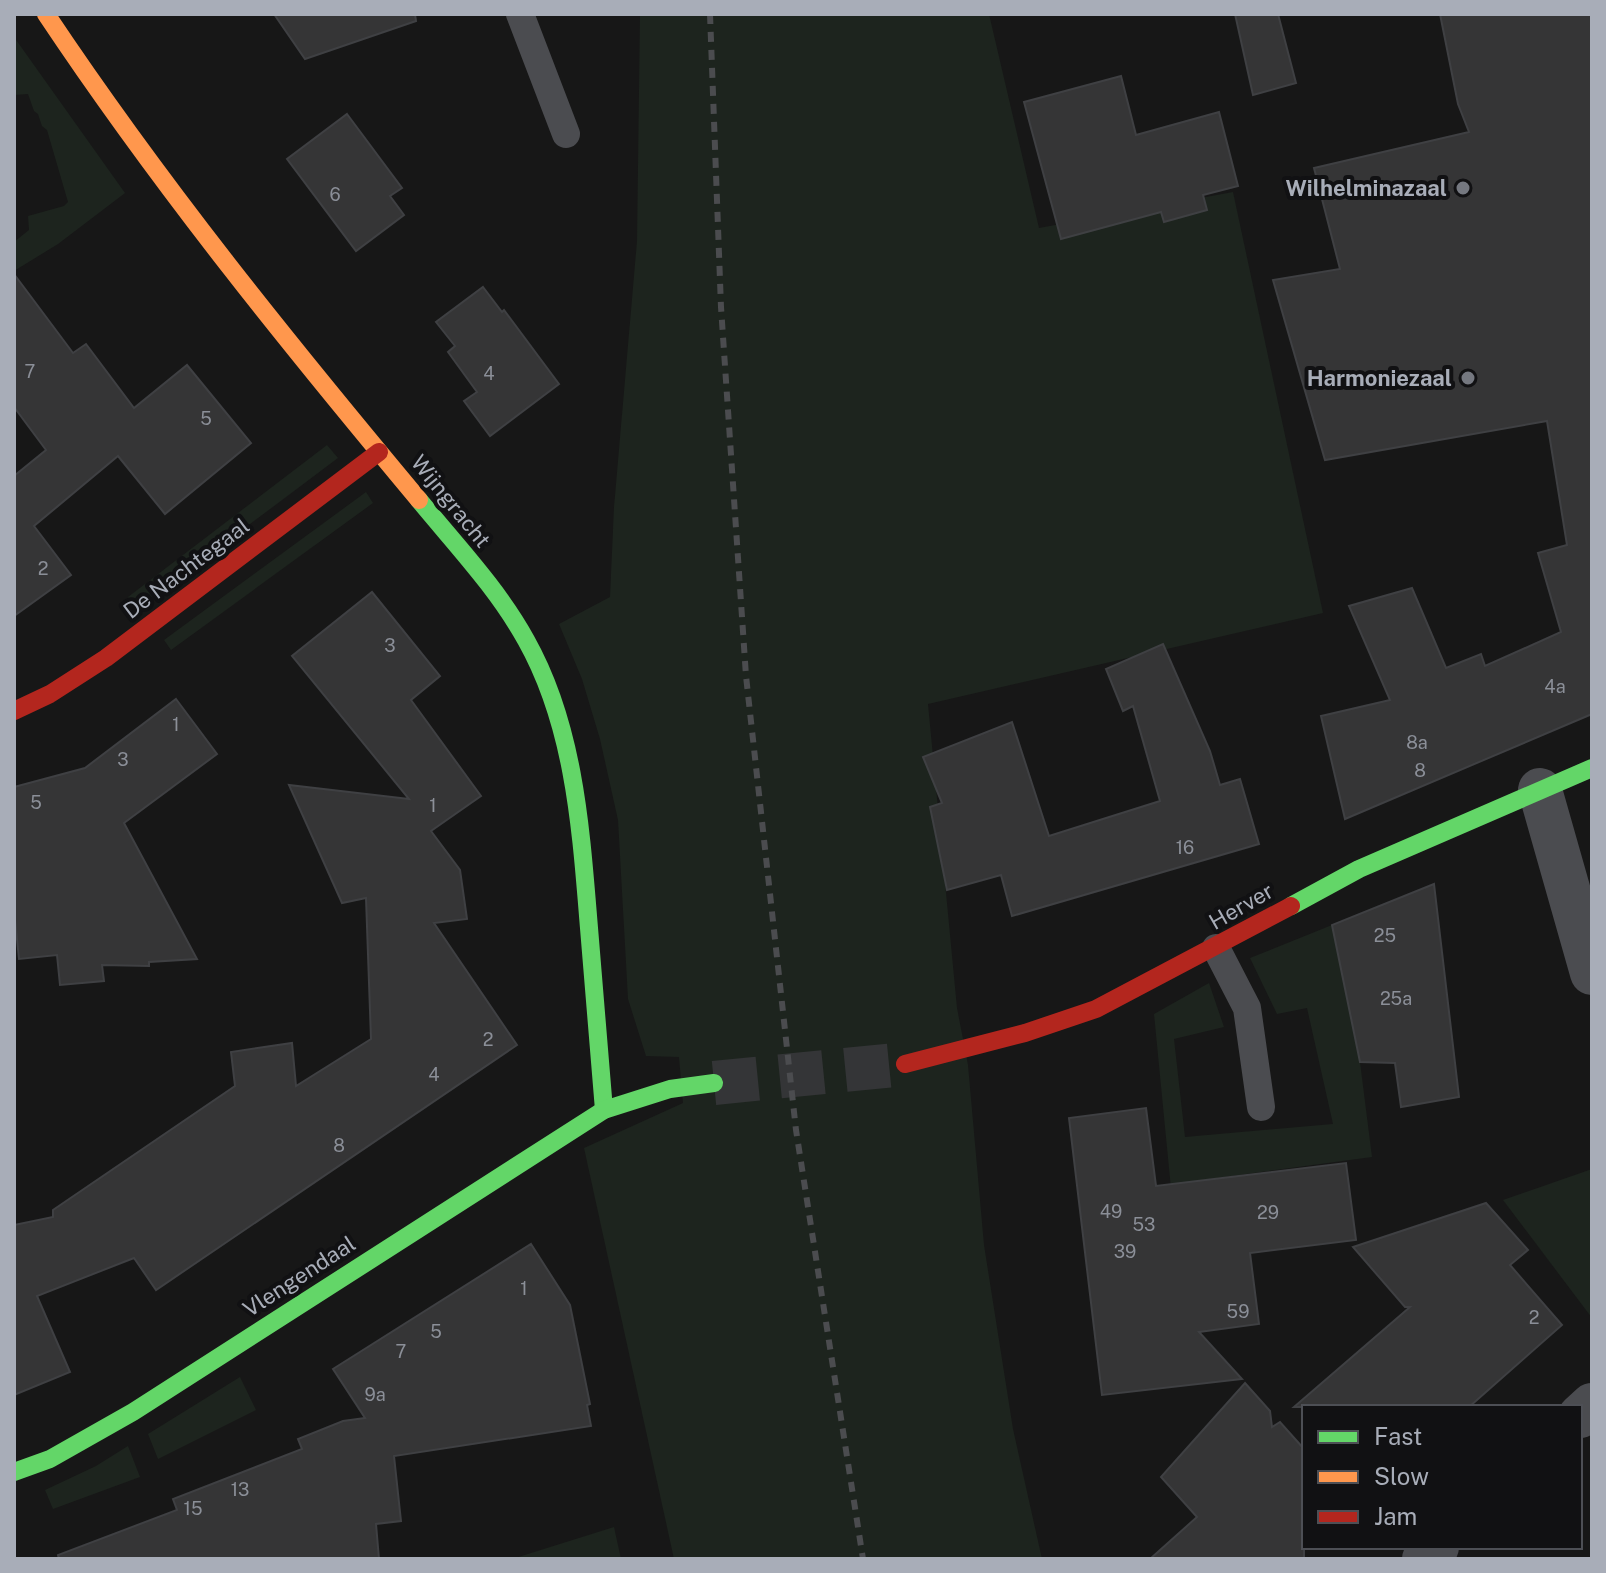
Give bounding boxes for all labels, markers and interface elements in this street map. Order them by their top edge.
place label: Wilhelminazaal [1286,175,1447,201]
marker: Wilhelminazaal [1454,179,1472,197]
house number: 6 [329,184,341,205]
house number: 7 [25,361,35,382]
house number: 4 [483,363,495,384]
place label: Harmoniezaal [1307,365,1452,391]
marker: Harmoniezaal [1459,369,1477,387]
house number: 5 [200,408,212,429]
street label: Wijngracht [406,449,496,553]
street label: De Nachtegaal [118,512,254,624]
house number: 2 [38,558,48,579]
house number: 3 [384,635,396,656]
house number: 4a [1544,676,1566,697]
house number: 1 [172,714,180,735]
house number: 8a [1406,732,1428,753]
house number: 3 [117,749,129,770]
house number: 8 [1414,760,1426,781]
house number: 5 [30,792,42,813]
house number: 1 [429,795,437,816]
house number: 16 [1176,837,1194,858]
street label: Herver [1204,877,1278,935]
house number: 25 [1374,925,1396,946]
house number: 25a [1380,988,1412,1009]
house number: 2 [483,1029,493,1050]
house number: 4 [428,1064,440,1085]
house number: 8 [333,1135,345,1156]
house number: 49 [1100,1201,1122,1222]
house number: 29 [1257,1202,1279,1223]
house number: 53 [1133,1214,1155,1235]
street label: Vlengendaal [238,1230,360,1322]
house number: 39 [1114,1241,1136,1262]
house number: 1 [520,1278,528,1299]
house number: 59 [1227,1301,1249,1322]
house number: 2 [1529,1307,1539,1328]
house number: 5 [430,1321,442,1342]
house number: 7 [396,1341,406,1362]
house number: 9a [364,1384,386,1405]
legend [1302,1405,1582,1549]
text: Fast [1374,1422,1422,1450]
text: Slow [1374,1462,1429,1490]
house number: 13 [231,1479,249,1500]
house number: 15 [184,1498,202,1519]
text: Jam [1374,1502,1417,1530]

